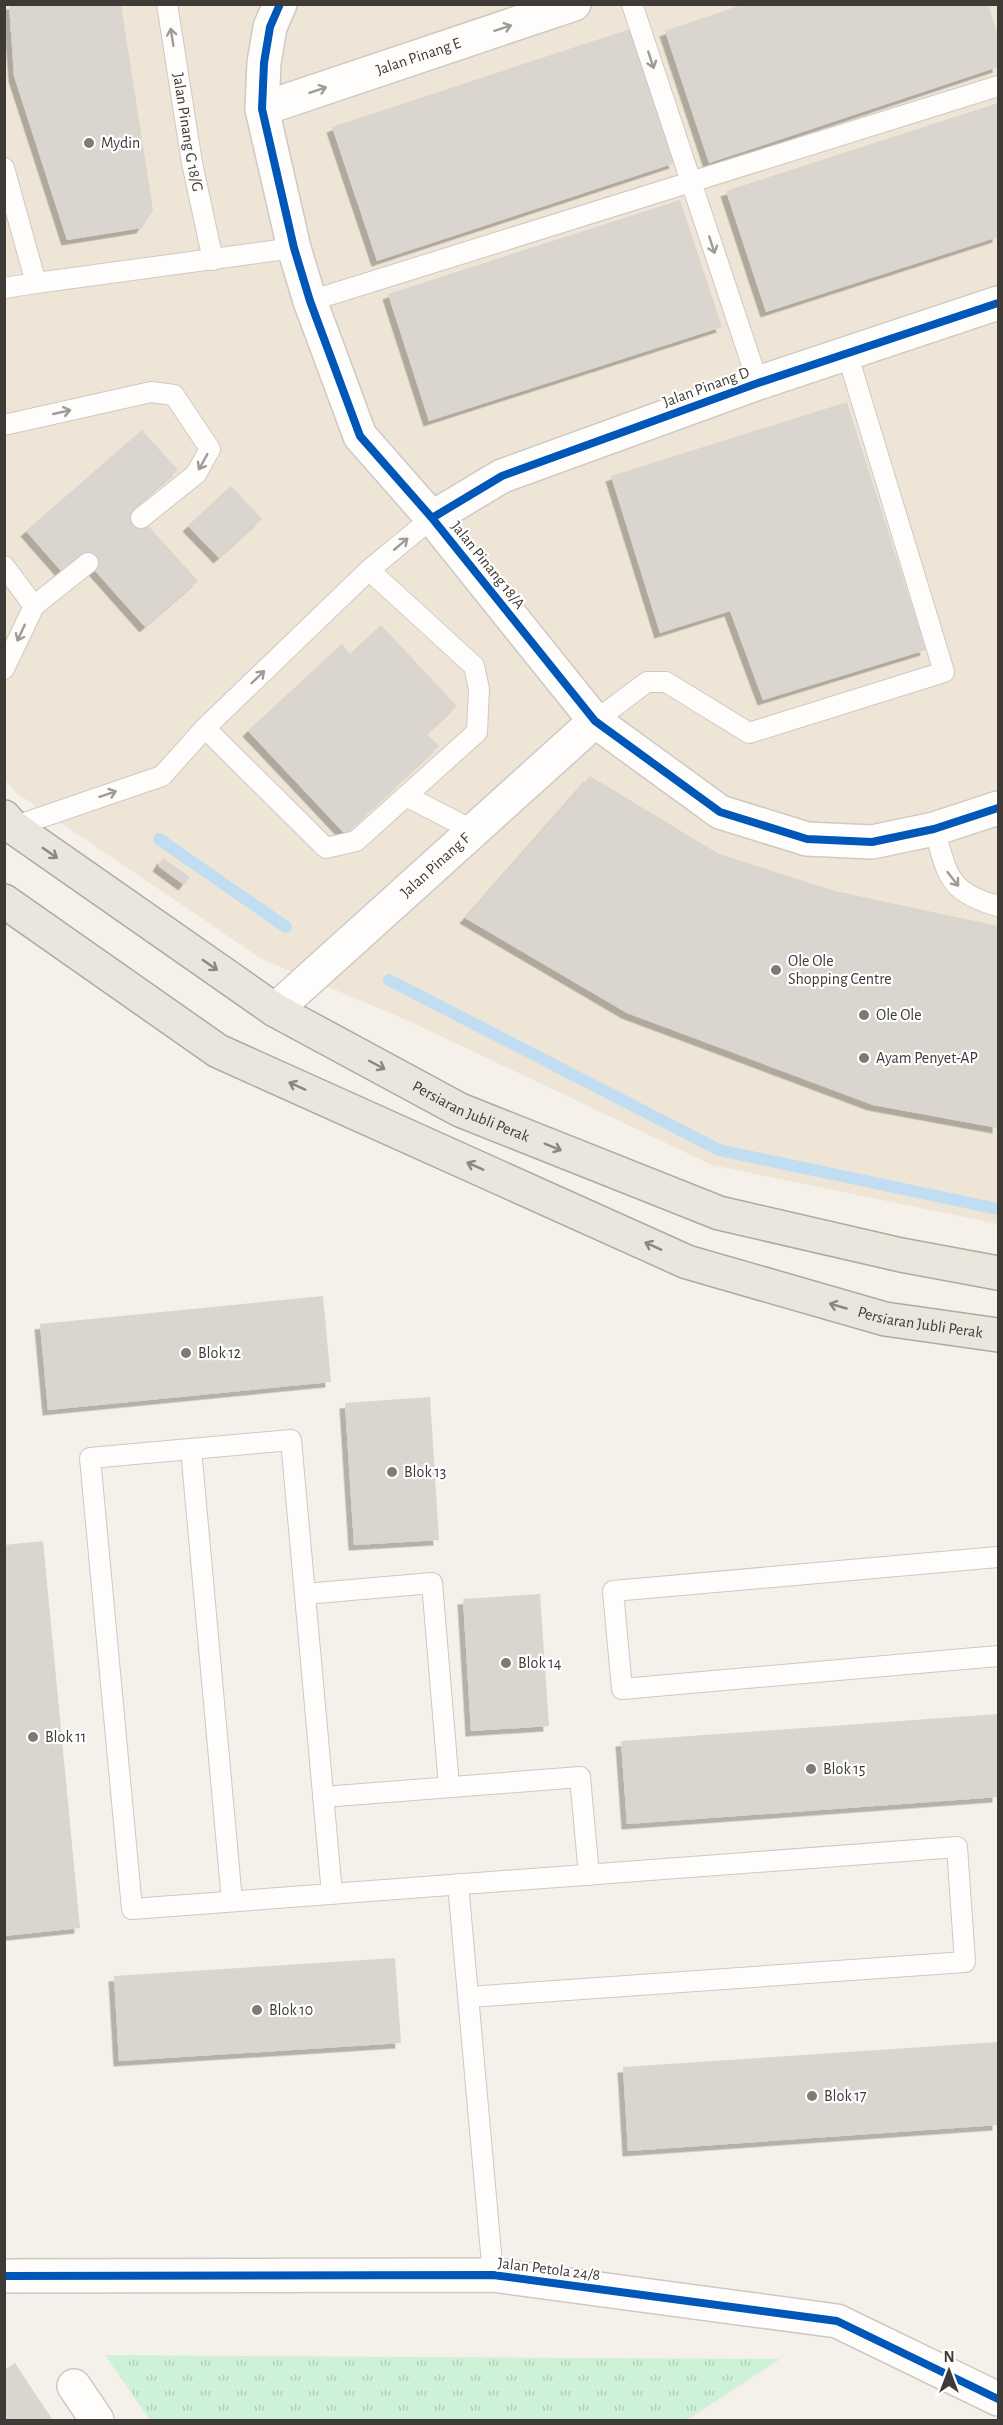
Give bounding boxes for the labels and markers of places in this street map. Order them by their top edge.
place label: Mydin [101,135,140,152]
marker: Mydin [82,136,96,150]
place label: Ole Ole Shopping Centre [788,953,892,987]
marker: Ole Ole Shopping Centre [769,963,783,977]
place label: Ole Ole [876,1007,922,1023]
marker: Ole Ole [857,1008,871,1022]
place label: Ayam Penyet-AP [876,1050,978,1067]
marker: Ayam Penyet-AP [857,1051,871,1065]
place label: Blok 12 [198,1345,241,1361]
marker: Blok 12 [179,1346,193,1360]
place label: Blok 13 [404,1464,446,1480]
marker: Blok 13 [385,1465,399,1479]
place label: Blok 14 [518,1655,562,1671]
marker: Blok 14 [499,1656,513,1670]
place label: Blok 11 [45,1729,86,1745]
marker: Blok 11 [26,1730,40,1744]
place label: Blok 15 [823,1761,866,1777]
marker: Blok 15 [804,1762,818,1776]
place label: Blok 10 [269,2002,313,2018]
marker: Blok 10 [250,2003,264,2017]
place label: Blok 17 [824,2088,867,2104]
marker: Blok 17 [805,2089,819,2103]

